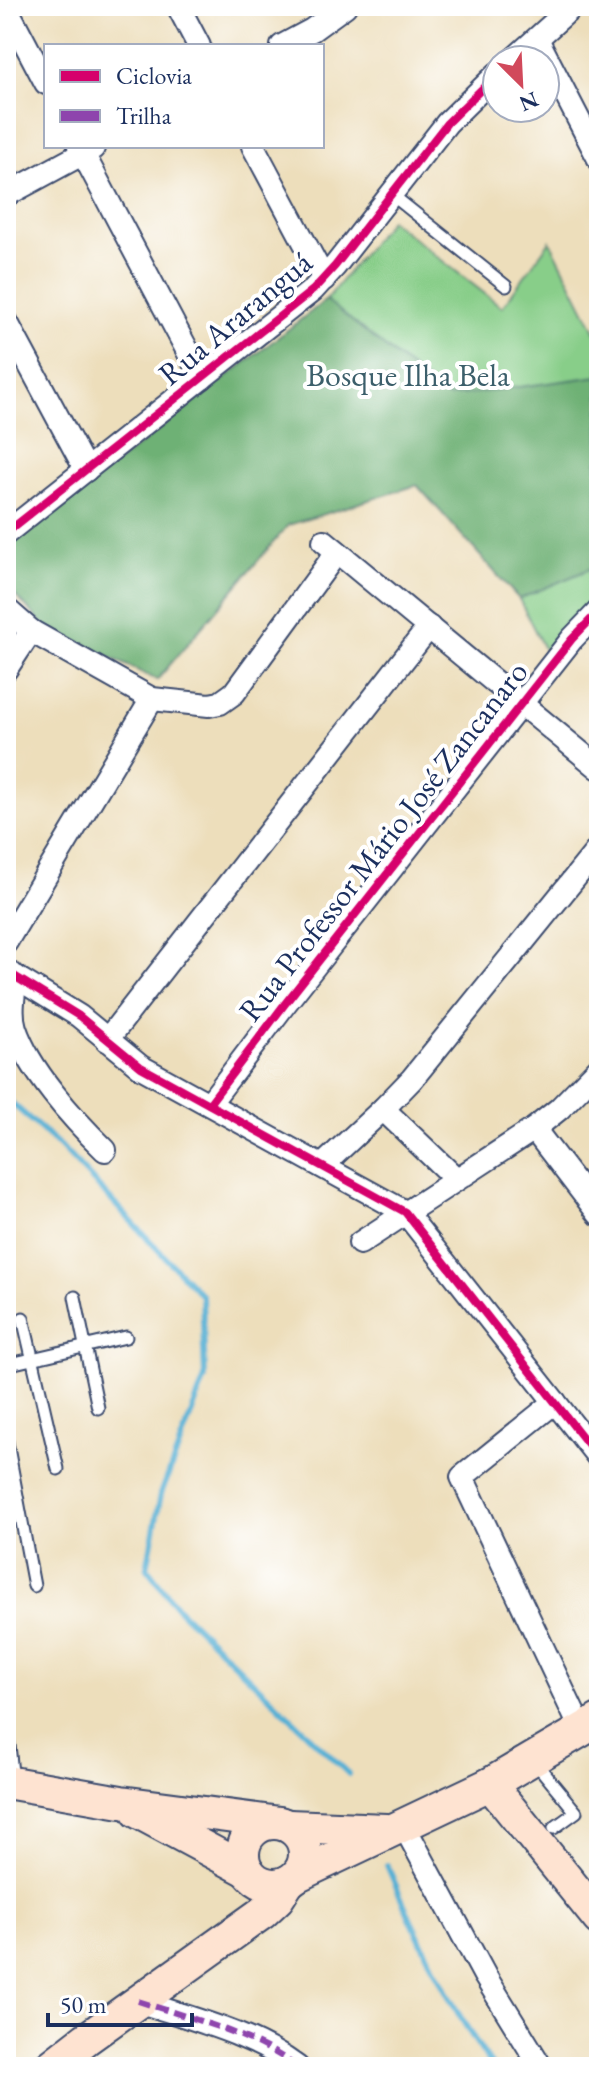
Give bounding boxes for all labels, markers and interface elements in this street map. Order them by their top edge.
legend [44,44,324,148]
north arrow [481,44,561,124]
text: Ciclovia [116,60,192,91]
text: N [515,85,543,119]
text: Trilha [116,100,172,131]
street label: Rua Araranguá [149,241,321,395]
park label: Bosque Ilha Bela [306,354,510,396]
street label: Rua Professor Mário José Zancanaro [229,652,537,1030]
scale bar [48,1977,192,2027]
text: 50 m [60,1989,107,2020]

